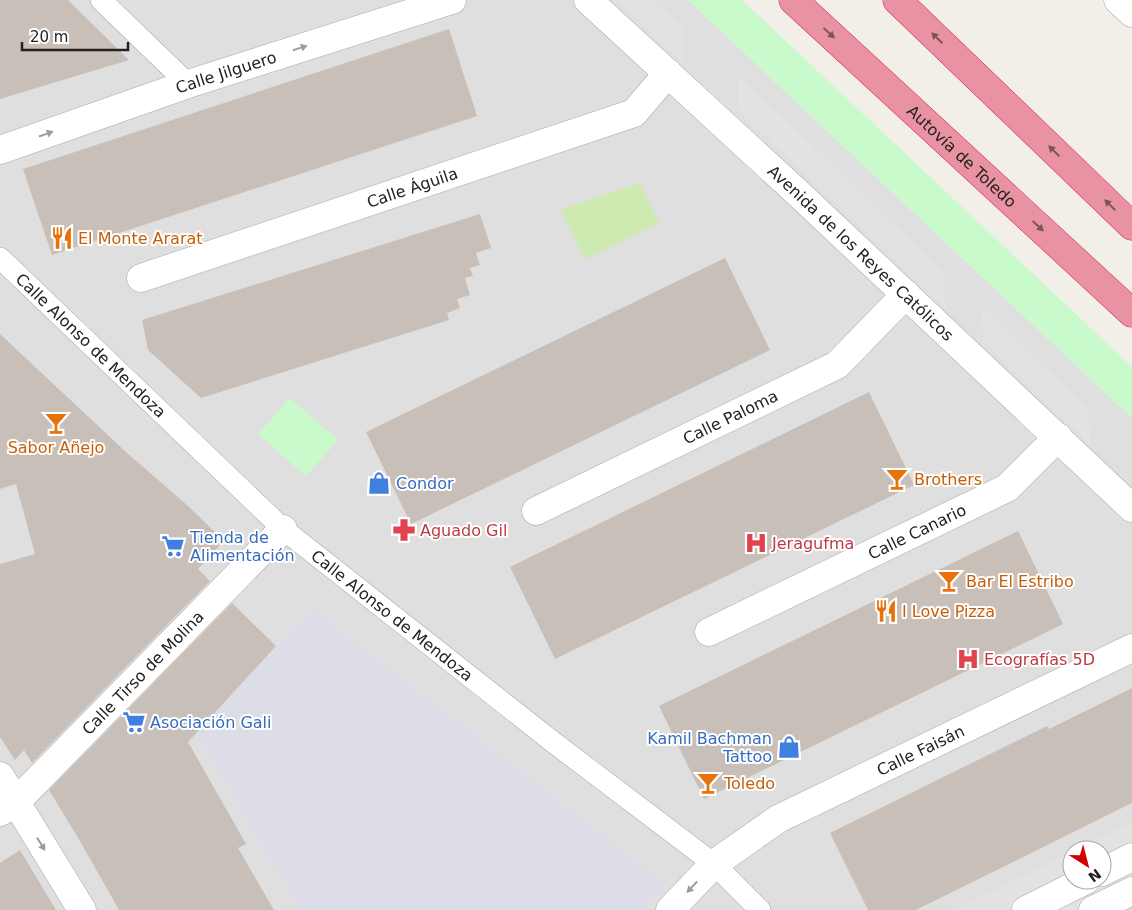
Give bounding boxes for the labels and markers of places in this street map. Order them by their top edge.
restaurant icon: El Monte Ararat [49,225,75,251]
place label: El Monte Ararat [78,229,203,248]
bar icon: Sabor Añejo [43,410,69,436]
place label: Sabor Añejo [8,438,104,457]
bar icon: Brothers [884,466,910,492]
shop icon: Condor [366,470,392,496]
place label: Brothers [914,470,982,489]
place label: Condor [396,474,454,493]
pharmacy icon: Aguado Gil [391,517,417,543]
place label: Aguado Gil [420,521,507,540]
place label: Tienda de Alimentación [189,528,295,565]
hospital icon: Jeragufma [743,530,769,556]
supermarket icon: Tienda de Alimentación [160,533,186,559]
place label: Jeragufma [771,534,854,553]
bar icon: Bar El Estribo [936,568,962,594]
place label: Bar El Estribo [966,572,1074,591]
restaurant icon: I Love Pizza [873,598,899,624]
place label: I Love Pizza [902,602,995,621]
hospital icon: Ecografías 5D [955,646,981,672]
place label: Ecografías 5D [984,650,1095,669]
supermarket icon: Asociación Gali [121,709,147,735]
place label: Asociación Gali [150,713,271,732]
place label: Kamil Bachman Tattoo [647,729,772,766]
shop icon: Kamil Bachman Tattoo [776,734,802,760]
bar icon: Toledo [695,770,721,796]
place label: Toledo [723,774,775,793]

